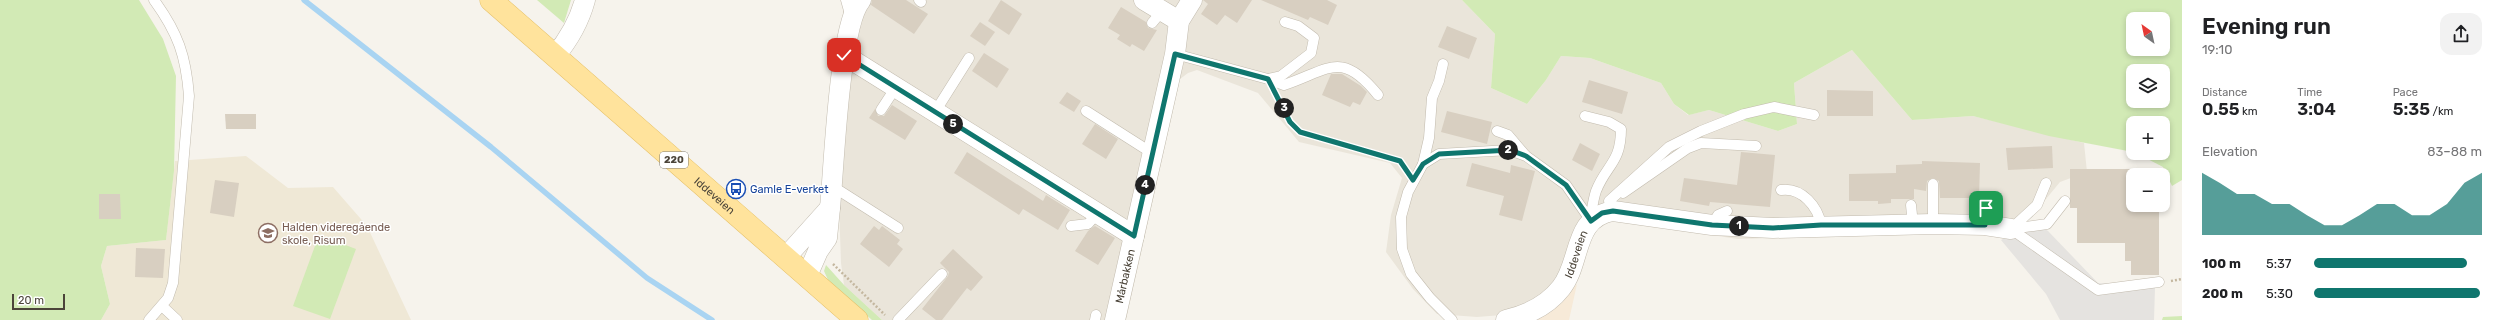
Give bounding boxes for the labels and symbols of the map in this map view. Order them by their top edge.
north arrow [2126,12,2170,56]
pin [827,38,861,72]
pin: 3 [1274,98,1294,118]
pin: 5 [943,114,963,134]
pin: 2 [1498,140,1518,160]
road number: 220 [660,152,688,168]
street label: Iddeveien [692,174,738,217]
pin: 4 [1135,175,1155,195]
bus stop icon: Gamle E-verket [725,178,747,200]
place label: Gamle E-verket [750,183,829,196]
pin [1969,191,2003,225]
pin: 1 [1729,216,1749,236]
place label: Halden videregående skole, Risum [282,221,390,247]
school or university icon: Halden videregående skole, Risum [257,222,279,244]
street label: Iddeveien [1562,228,1590,280]
street label: Mårbakken [1112,248,1137,305]
scale bar [12,292,65,311]

